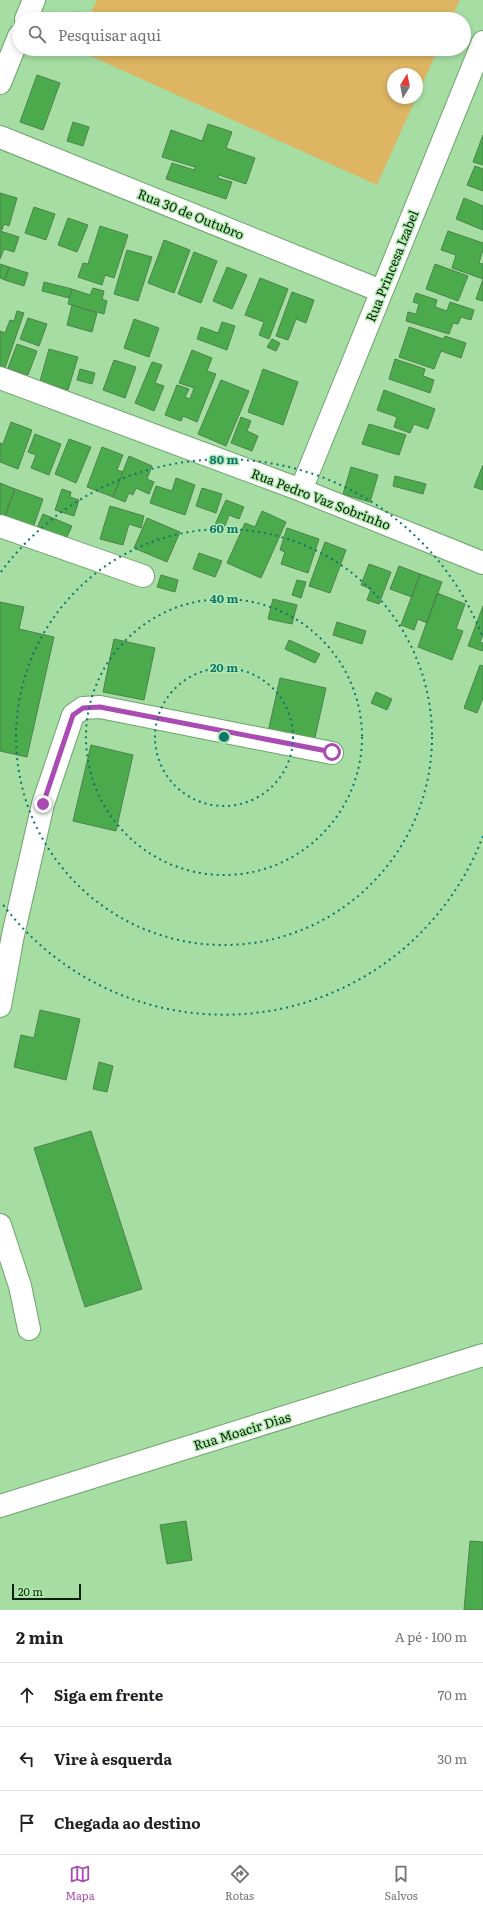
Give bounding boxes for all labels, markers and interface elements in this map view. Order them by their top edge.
search box [12,12,471,56]
icon: search [26,23,48,45]
text: Pesquisar aqui [58,23,161,46]
north arrow [387,68,423,104]
street label: Rua 30 de Outubro [135,184,248,244]
street label: Rua Princesa Izabel [360,206,423,325]
text: 80 m [210,450,238,468]
street label: Rua Pedro Vaz Sobrinho [249,463,394,534]
text: 60 m [210,519,238,537]
text: 40 m [210,589,239,607]
text: 20 m [210,658,238,676]
centre of rings [217,730,231,744]
route start [323,743,341,761]
route end [34,795,52,813]
street label: Rua Moacir Dias [191,1407,293,1454]
scale bar [12,1582,81,1601]
text: 20 m [18,1583,43,1599]
text: 2 min [16,1624,64,1649]
text: A pé · 100 m [395,1627,467,1646]
text: Siga em frente [54,1683,163,1706]
icon: ahead [16,1684,38,1706]
text: 70 m [438,1685,467,1704]
text: Vire à esquerda [54,1747,172,1770]
icon: left [16,1748,38,1770]
text: 30 m [437,1749,467,1768]
text: Chegada ao destino [54,1811,201,1834]
icon: arrive [16,1812,38,1834]
tab: Mapa [65,1863,95,1903]
tab: Rotas [225,1863,254,1903]
tab: Salvos [385,1863,418,1903]

